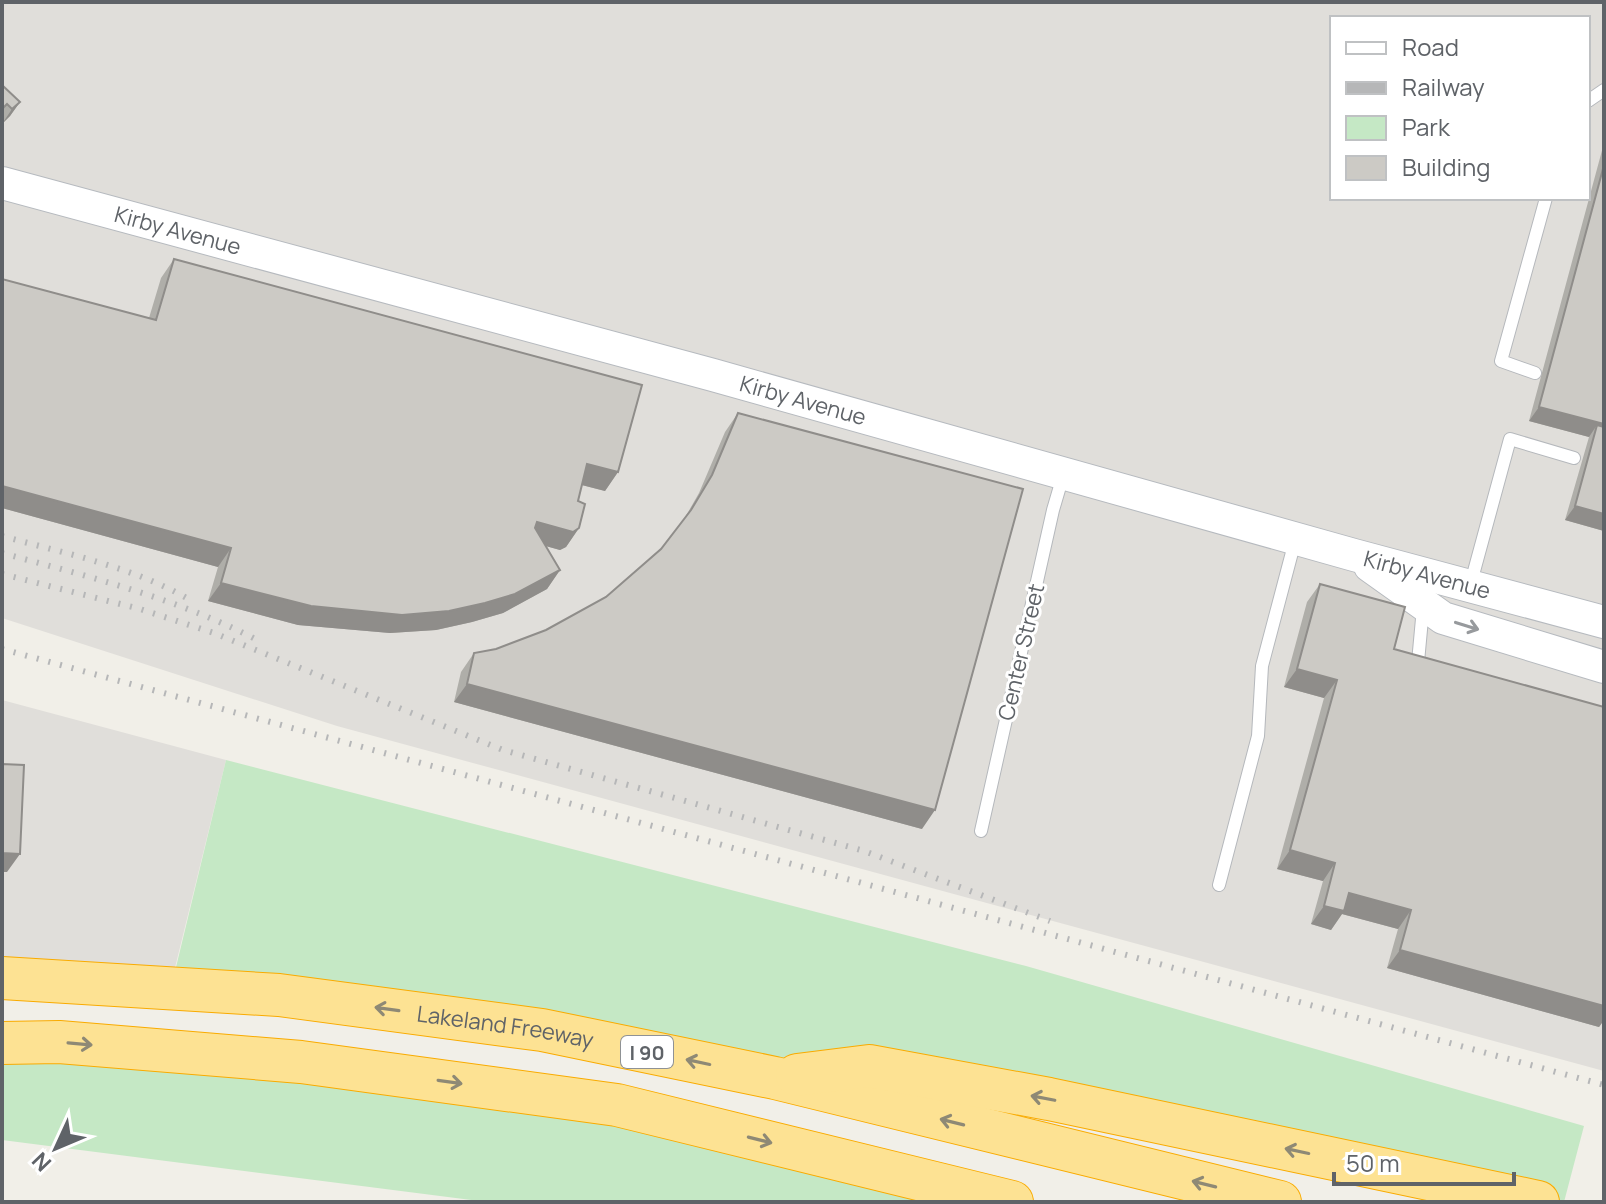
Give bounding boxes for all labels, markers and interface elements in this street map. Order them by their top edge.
legend [1330,16,1590,200]
text: Road [1402,30,1459,63]
text: Railway [1402,70,1485,103]
text: Park [1402,110,1451,143]
text: Building [1402,150,1490,183]
street label: Kirby Avenue [111,199,244,262]
street label: Kirby Avenue [736,368,870,432]
street label: Kirby Avenue [1361,543,1494,606]
street label: Center Street [991,580,1051,723]
one-way arrow [1453,619,1479,634]
street label: Lakeland Freeway [415,999,597,1055]
one-way arrow [375,1001,400,1016]
road number: I 90 [621,1036,673,1068]
one-way arrow [66,1037,93,1052]
one-way arrow [686,1054,712,1069]
one-way arrow [437,1075,462,1090]
one-way arrow [1030,1090,1056,1105]
north arrow [16,1108,96,1188]
one-way arrow [939,1113,965,1128]
one-way arrow [747,1133,772,1148]
scale bar [1334,1136,1514,1186]
one-way arrow [1285,1143,1310,1158]
text: N [25,1146,58,1178]
text: 50 m [1346,1146,1400,1179]
one-way arrow [1192,1175,1217,1190]

